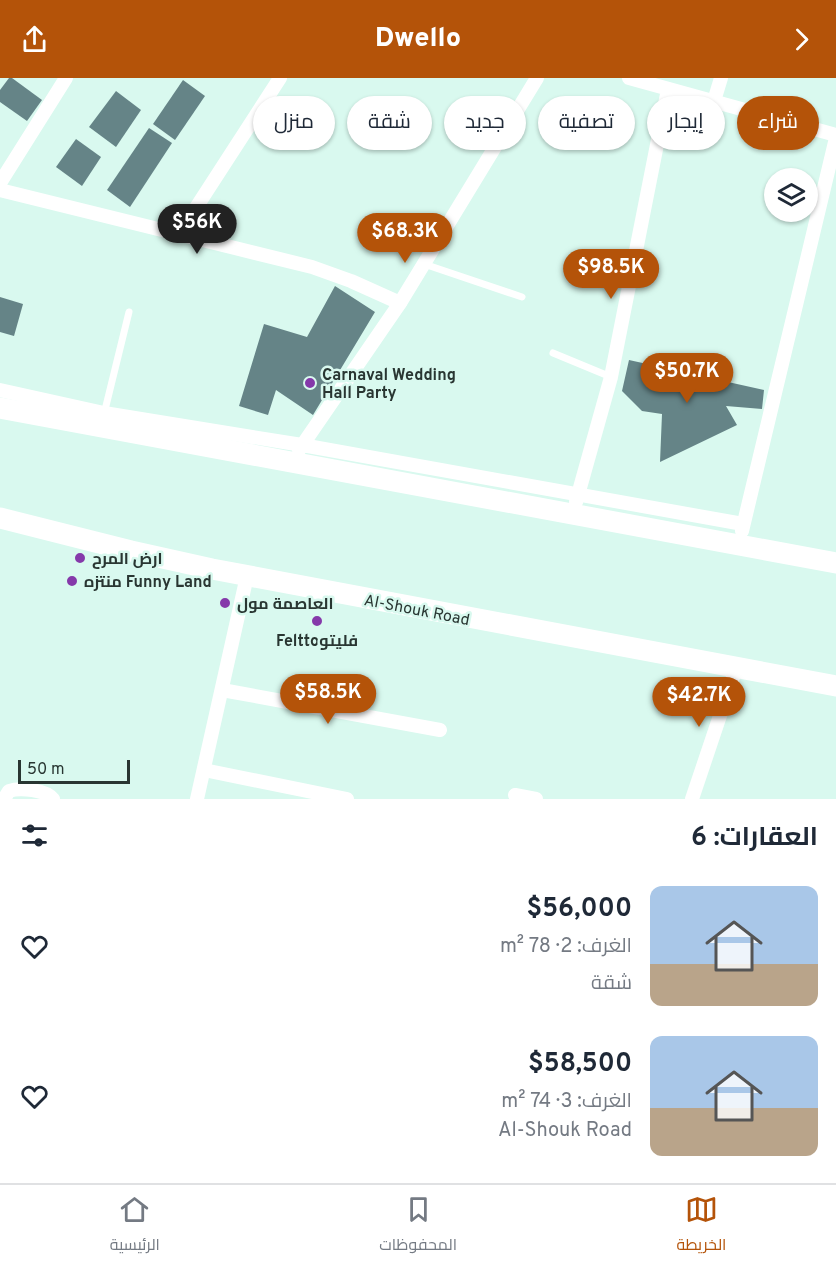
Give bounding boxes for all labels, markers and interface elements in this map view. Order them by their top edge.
text: Dwello [375,22,461,56]
icon: share [18,23,51,56]
icon: forward [785,23,818,56]
chip: منزل [253,96,335,150]
chip: شقة [347,96,432,150]
chip: جديد [444,96,526,150]
chip: تصفية [538,96,635,150]
chip: إيجار [647,96,725,150]
chip: شراء [737,96,819,150]
map controls [764,168,818,222]
button: layers [764,168,818,222]
pin: $56K [161,204,233,255]
text: $56K [172,210,222,236]
pin: $68.3K [356,213,454,264]
text: $68.3K [371,219,439,245]
pin: $98.5K [562,249,660,300]
text: $98.5K [577,255,645,281]
pin: $50.7K [638,353,736,404]
text: $50.7K [654,359,720,385]
place label: Carnaval Wedding Hall Party [322,366,456,404]
marker: Carnaval Wedding Hall Party [303,376,317,390]
place label: ارض المرح [92,550,162,570]
marker: ارض المرح [73,551,87,565]
place label: منتزه Funny Land [84,573,212,593]
marker: منتزه Funny Land [65,574,79,588]
street label: Al-Shouk Road [362,591,471,631]
place label: العاصمة مول [237,595,333,615]
marker: العاصمة مول [218,596,232,610]
marker: Felttoفليتو [310,614,324,628]
place label: Felttoفليتو [276,632,358,652]
pin: $58.5K [279,674,377,725]
pin: $42.7K [650,677,748,728]
text: $58.5K [294,680,362,706]
text: $42.7K [666,683,732,709]
scale bar [18,757,130,784]
text: 50 m [27,760,65,780]
icon: filters [18,819,51,852]
text: العقارات: 6 [691,822,818,855]
text: $56,000 [526,893,632,926]
icon: home [698,910,770,982]
icon: heart [18,930,51,963]
text: الغرف: 2 · 78 m² [500,934,632,960]
text: شقة [591,971,632,997]
text: $58,500 [528,1048,632,1081]
icon: home [698,1060,770,1132]
icon: heart [18,1080,51,1113]
text: الغرف: 3 · 74 m² [501,1089,632,1115]
text: Al-Shouk Road [498,1118,632,1144]
tab: الرئيسية [110,1193,160,1259]
tab: المحفوظات [379,1193,457,1259]
tab: الخريطة [676,1193,726,1259]

